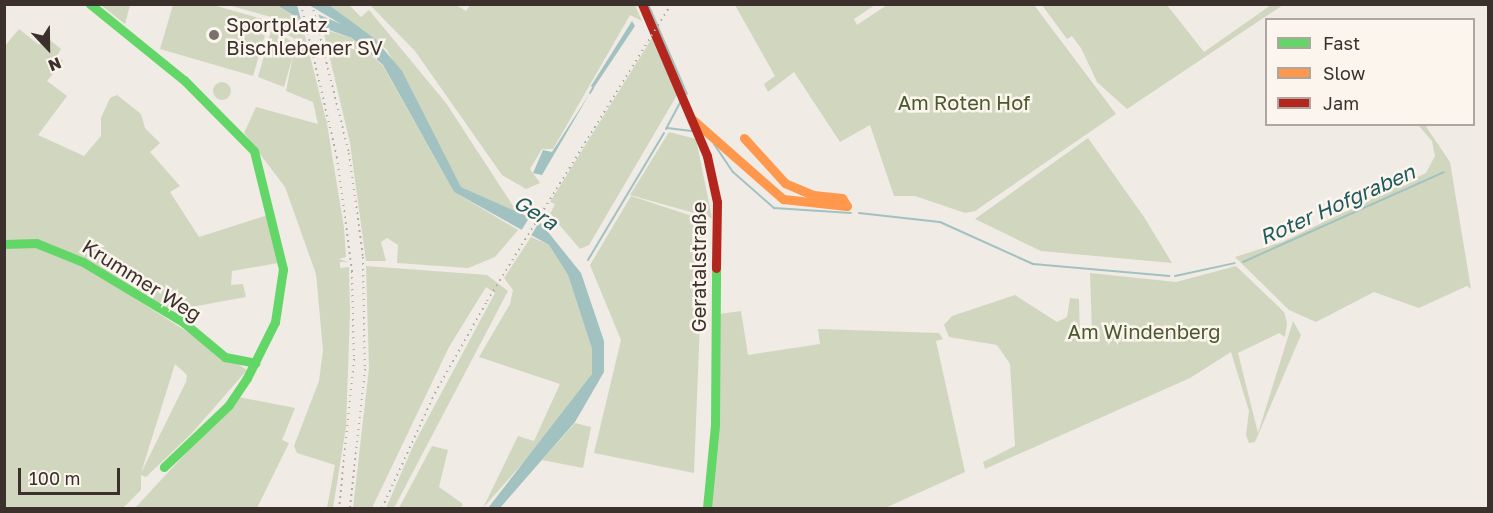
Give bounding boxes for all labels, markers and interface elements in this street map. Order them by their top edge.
place label: Sportplatz Bischlebener SV [226,12,383,59]
north arrow [18,18,78,78]
legend [1265,18,1475,126]
marker: Sportplatz Bischlebener SV [207,28,221,42]
text: Fast [1323,32,1360,54]
text: N [45,53,64,76]
text: Slow [1323,62,1365,84]
park label: Am Roten Hof [898,90,1030,114]
text: Jam [1323,92,1359,114]
water label: Roter Hofgraben [1255,158,1419,250]
water label: Gera [509,189,563,235]
street label: Geratalstraße [686,202,710,332]
street label: Krummer Weg [78,234,206,326]
park label: Am Windenberg [1068,319,1220,343]
scale bar [21,456,123,494]
text: 100 m [29,467,80,489]

